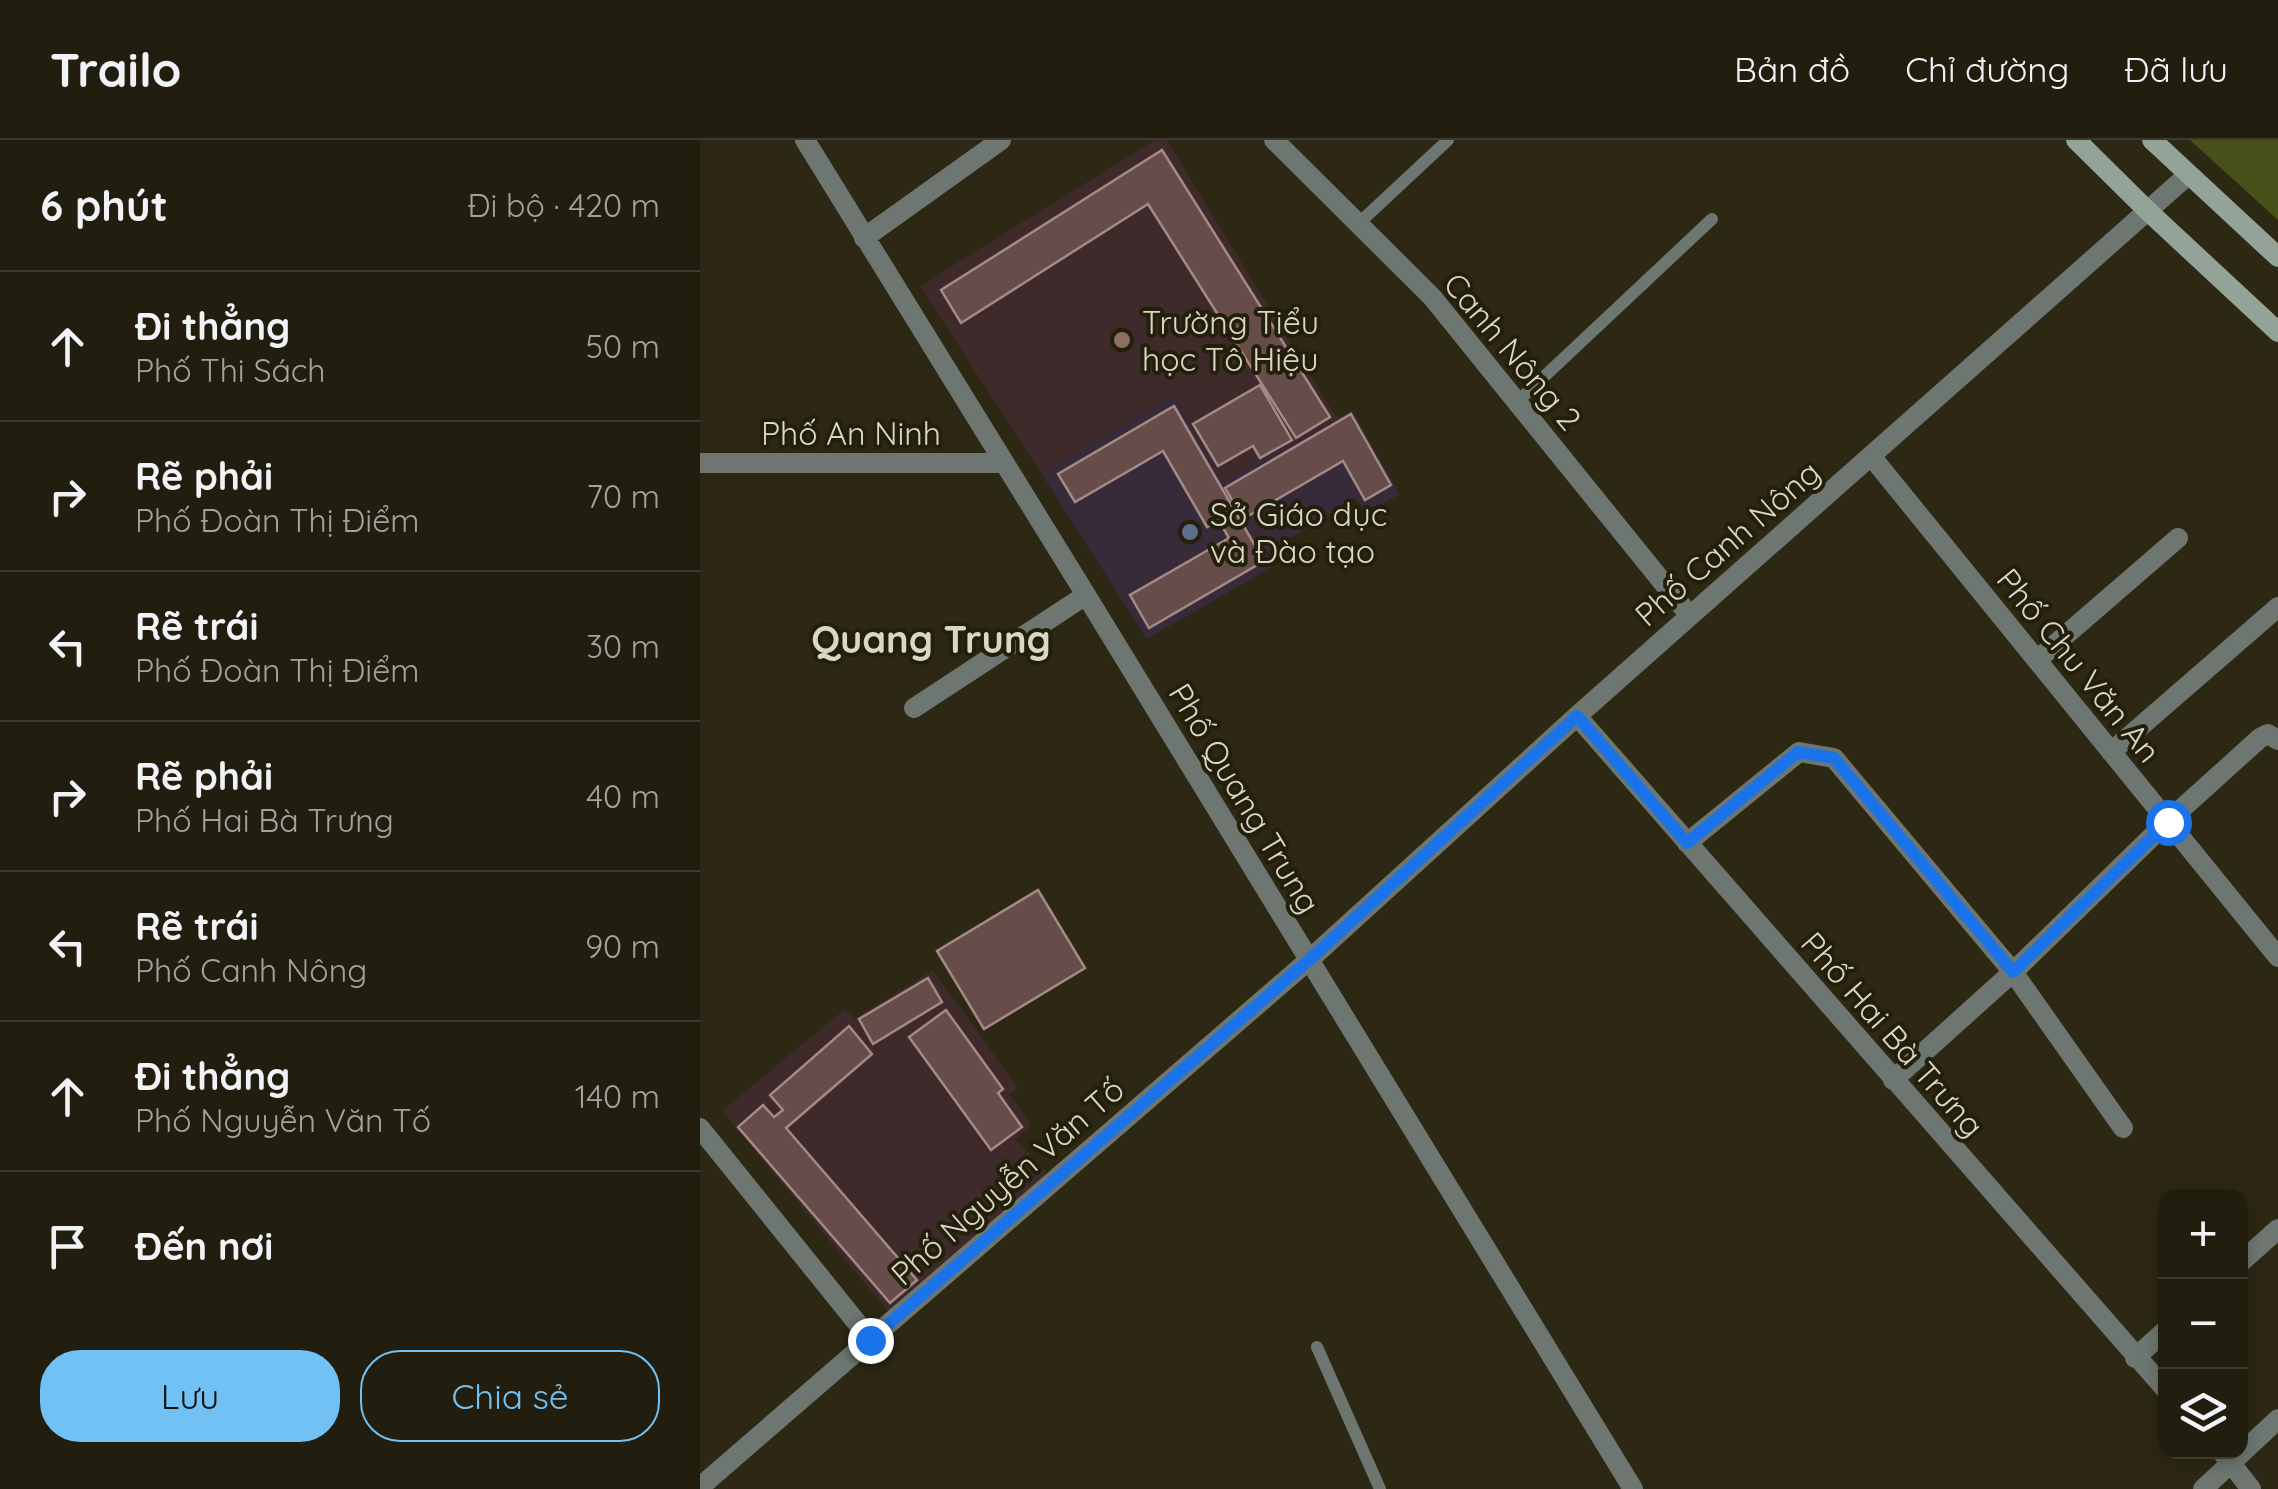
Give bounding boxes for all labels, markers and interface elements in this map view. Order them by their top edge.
text: Trailo [50,39,181,99]
text: Bản đồ [1734,47,1850,91]
text: Chỉ đường [1905,47,2069,91]
text: Đã lưu [2124,47,2228,91]
text: 6 phút [40,179,168,232]
text: Đi bộ · 420 m [467,185,660,225]
street label: Canh Nông 2 [1436,264,1590,438]
text: Đi thẳng [135,302,290,350]
place label: Trường Tiểu học Tô Hiệu [1142,302,1319,379]
icon: ahead [40,319,95,374]
text: 50 m [586,326,660,366]
marker: Trường Tiểu học Tô Hiệu [1111,329,1133,351]
text: Phố Thi Sách [135,350,326,390]
street label: Phố An Ninh [761,413,941,453]
text: Rẽ phải [135,452,273,500]
street label: Phố Canh Nông [1626,452,1828,634]
icon: right [40,469,95,524]
text: 70 m [587,476,660,516]
place label: Sở Giáo dục và Đào tạo [1210,494,1387,571]
text: Phố Đoàn Thị Điểm [135,500,419,540]
marker: Sở Giáo dục và Đào tạo [1179,521,1201,543]
street label: Phố Chu Văn An [1989,560,2169,770]
text: Rẽ trái [135,602,258,650]
district label: Quang Trung [811,615,1051,663]
icon: left [40,619,95,674]
text: 30 m [586,626,660,666]
text: Phố Đoàn Thị Điểm [135,650,419,690]
street label: Phố Quang Trung [1161,676,1329,920]
text: Rẽ phải [135,752,273,800]
icon: right [40,769,95,824]
text: 40 m [586,776,660,816]
text: Phố Hai Bà Trưng [135,800,394,840]
route start [2146,800,2192,846]
text: Rẽ trái [135,902,258,950]
icon: left [40,919,95,974]
street label: Phố Hai Bà Trưng [1793,923,1993,1145]
text: 90 m [585,926,660,966]
text: Phố Canh Nông [135,950,367,990]
text: Đi thẳng [135,1052,290,1100]
icon: ahead [40,1069,95,1124]
street label: Phố Nguyễn Văn Tố [882,1069,1132,1293]
text: 140 m [575,1076,660,1116]
text: Phố Nguyễn Văn Tố [135,1100,431,1140]
map controls [2158,1189,2248,1459]
button: + [2158,1189,2248,1279]
icon: arrive [40,1219,95,1274]
text: Đến nơi [135,1222,273,1270]
button: − [2158,1279,2248,1369]
route end [848,1318,894,1364]
button: Lưu [40,1350,340,1442]
button: Chia sẻ [360,1350,660,1442]
button: layers [2158,1369,2248,1459]

